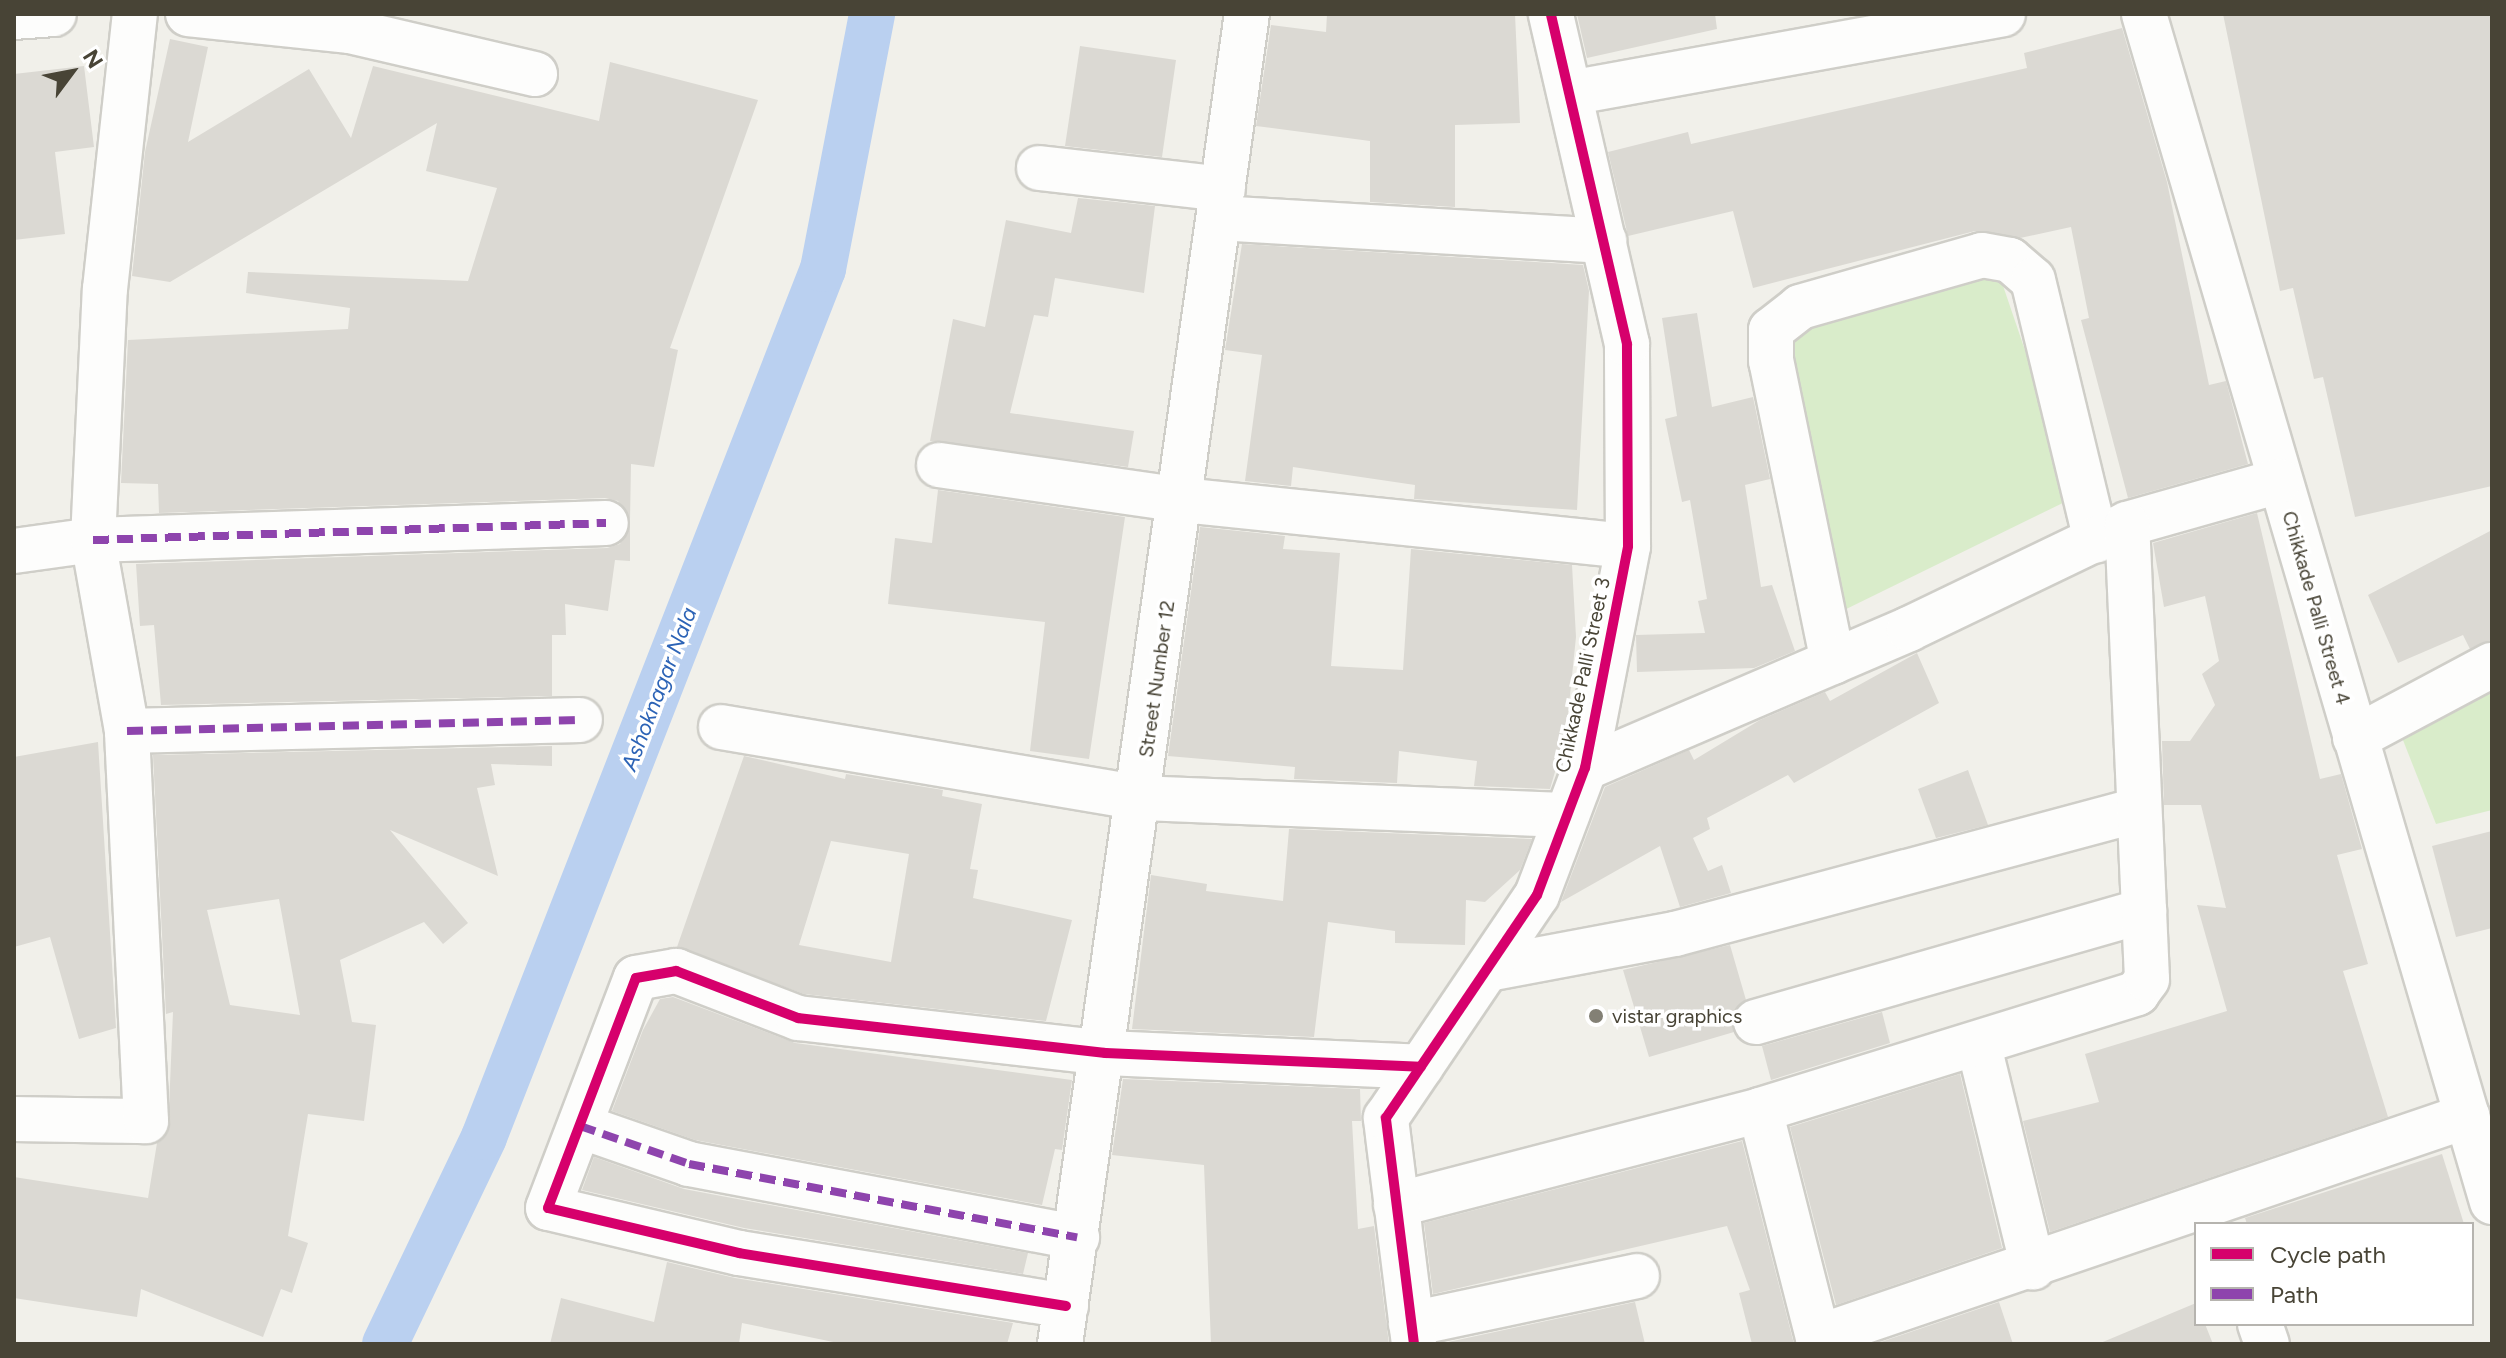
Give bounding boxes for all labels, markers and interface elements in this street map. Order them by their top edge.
north arrow [32,32,112,112]
text: N [77,45,109,73]
street label: Chikkade Palli Street 4 [2277,508,2355,708]
street label: Chikkade Palli Street 3 [1551,575,1615,775]
street label: Street Number 12 [1134,599,1180,759]
water label: Ashoknagar Nala [616,604,702,774]
place label: vistar graphics [1612,1004,1742,1028]
marker: vistar graphics [1587,1007,1605,1025]
legend [2194,1222,2474,1326]
text: Cycle path [2270,1240,2386,1269]
text: Path [2270,1280,2318,1309]

